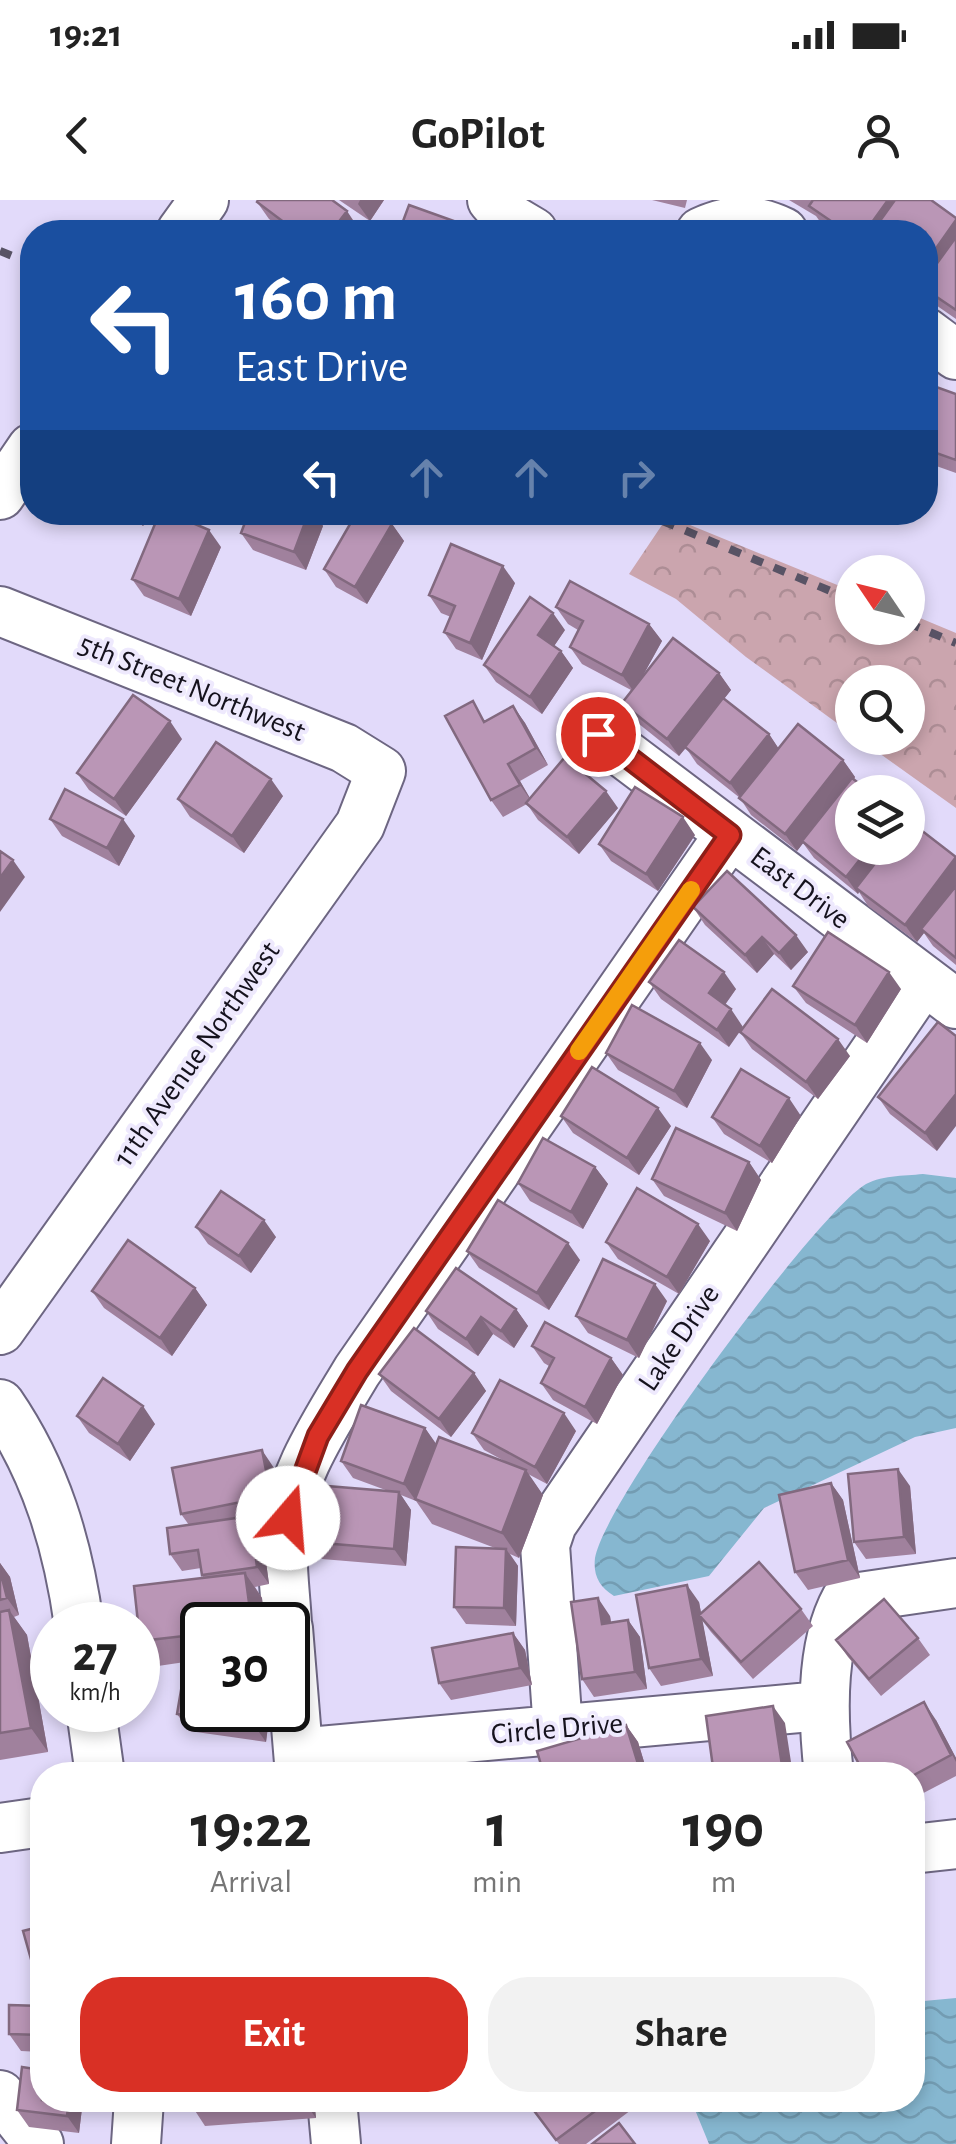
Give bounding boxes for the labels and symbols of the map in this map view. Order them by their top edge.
north arrow [835,555,925,645]
street label: 5th Street Northwest [75,629,310,747]
pin [556,692,641,777]
street label: East Drive [745,841,855,935]
street label: 11th Avenue Northwest [108,936,286,1172]
street label: Lake Drive [633,1280,725,1396]
position arrow [236,1466,340,1570]
speed limit sign: 30 [180,1602,310,1732]
street label: Circle Drive [490,1708,624,1750]

